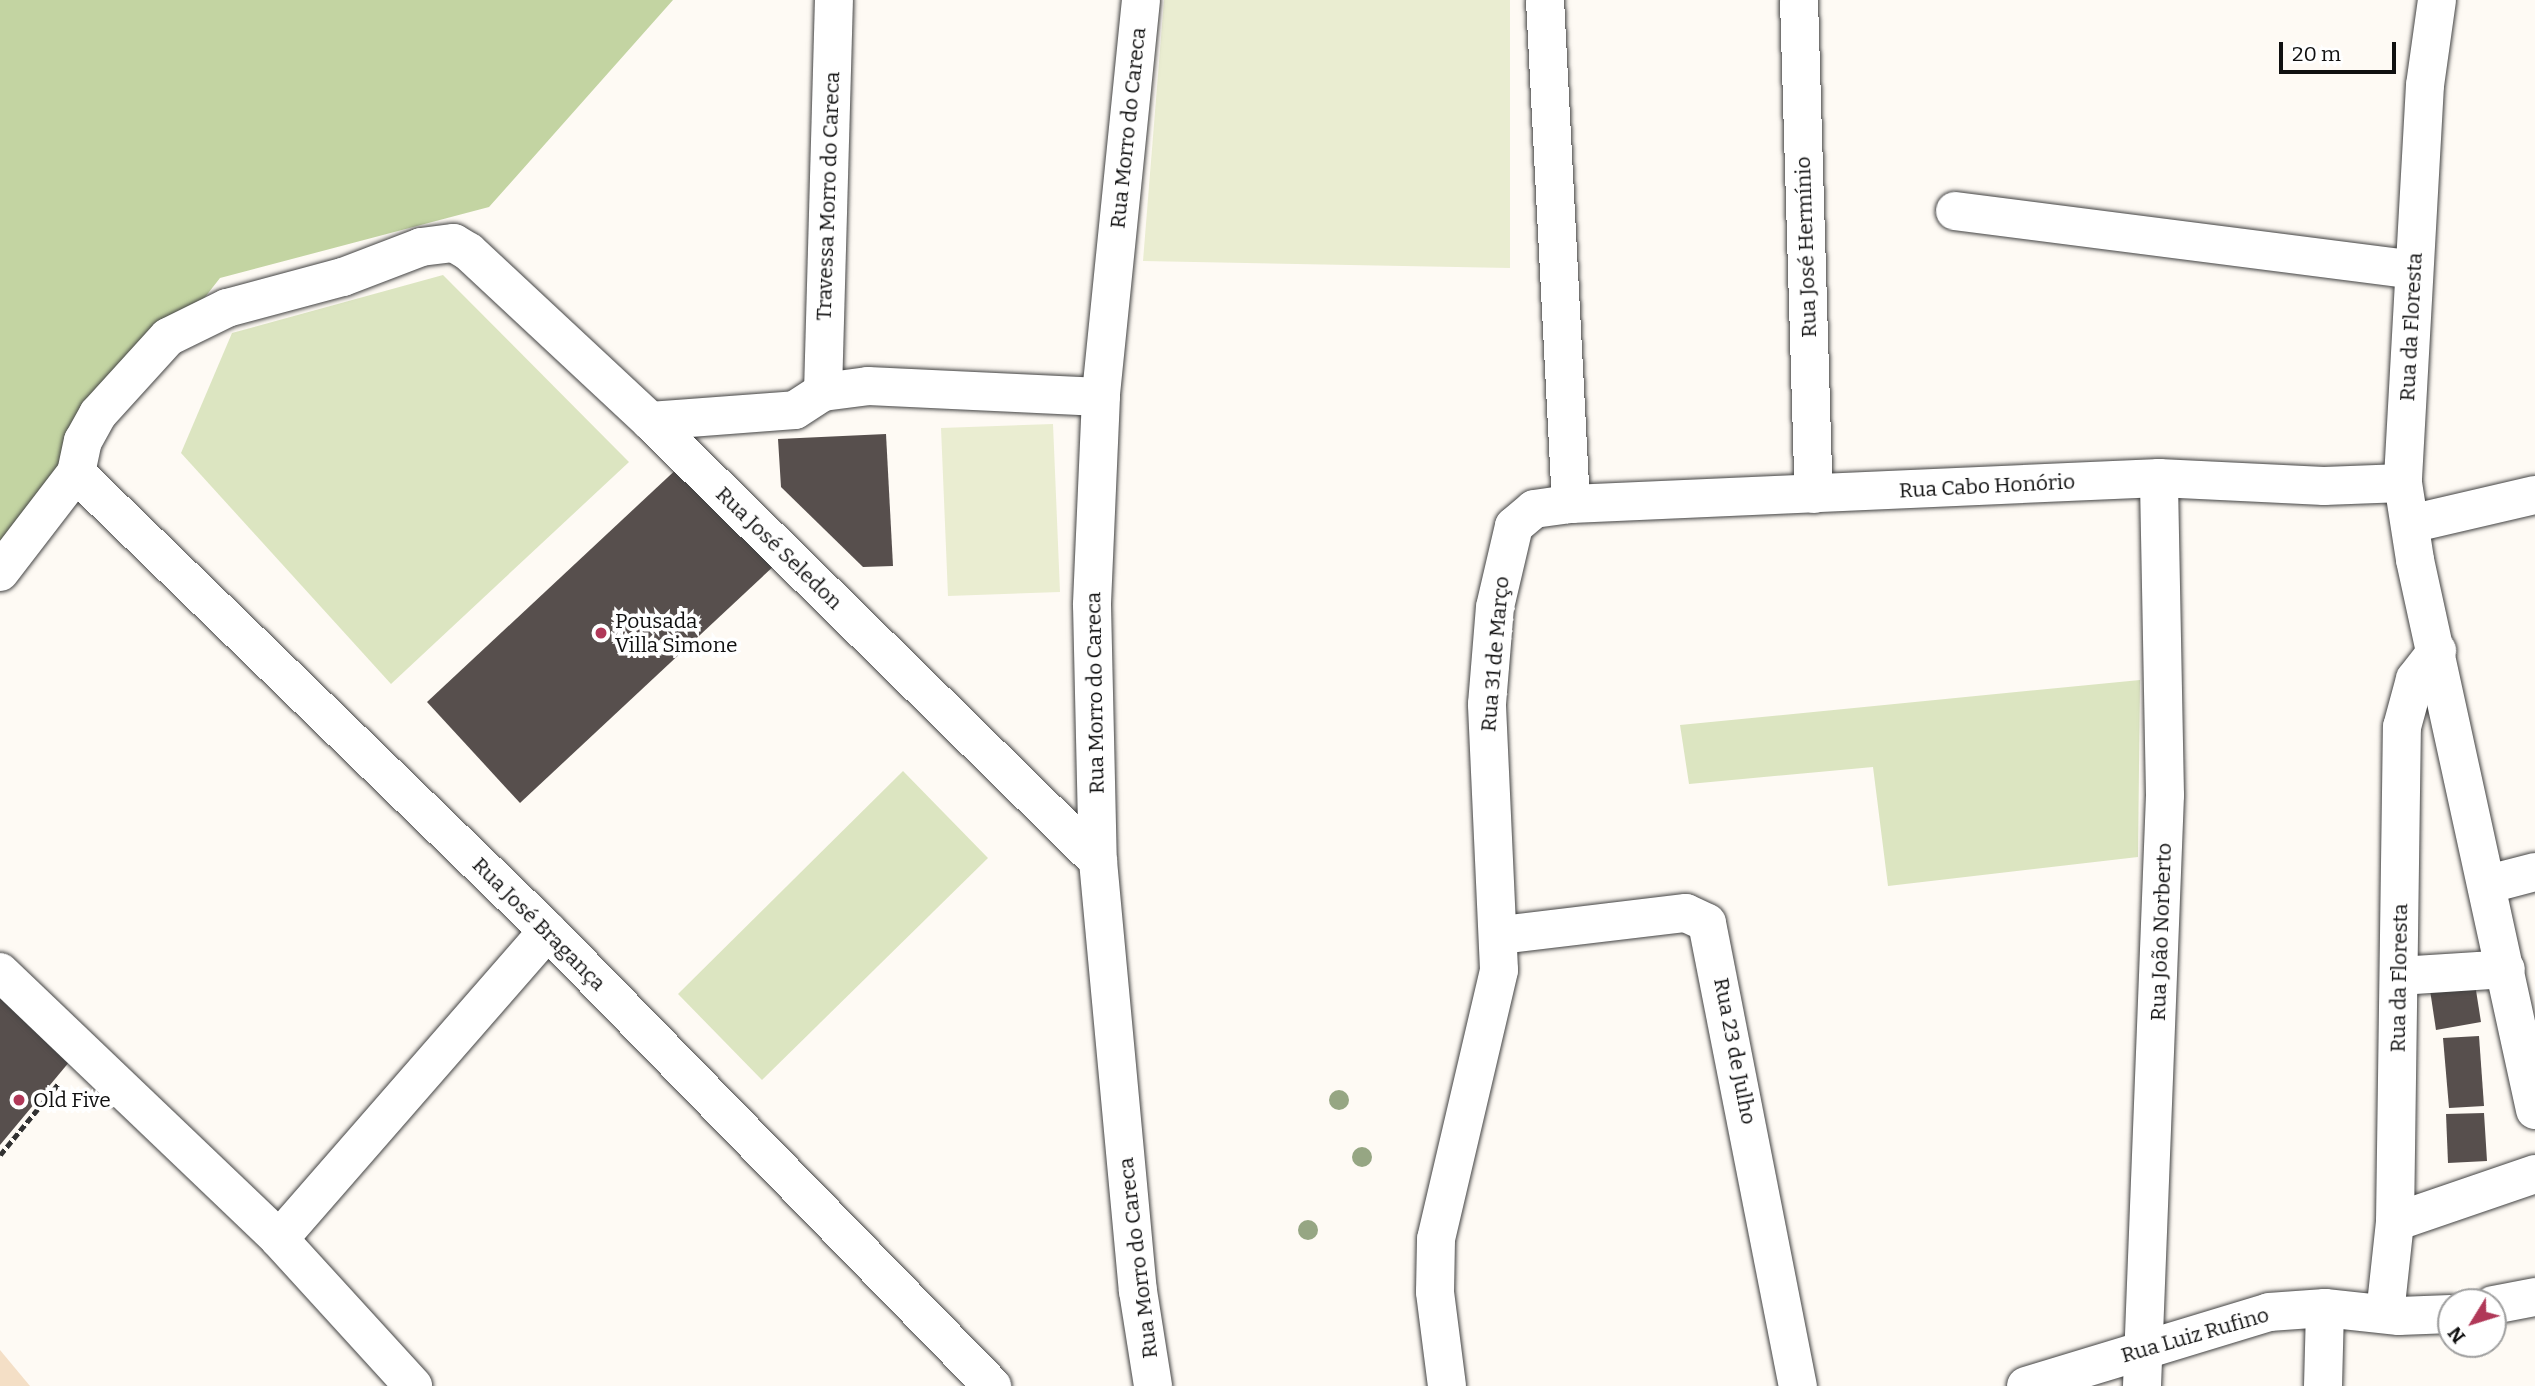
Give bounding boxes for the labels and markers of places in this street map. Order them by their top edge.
place label: Pousada Villa Simone [615,608,737,658]
marker: Pousada Villa Simone [593,625,609,641]
place label: Old Five [33,1087,111,1113]
marker: Old Five [11,1092,27,1108]

